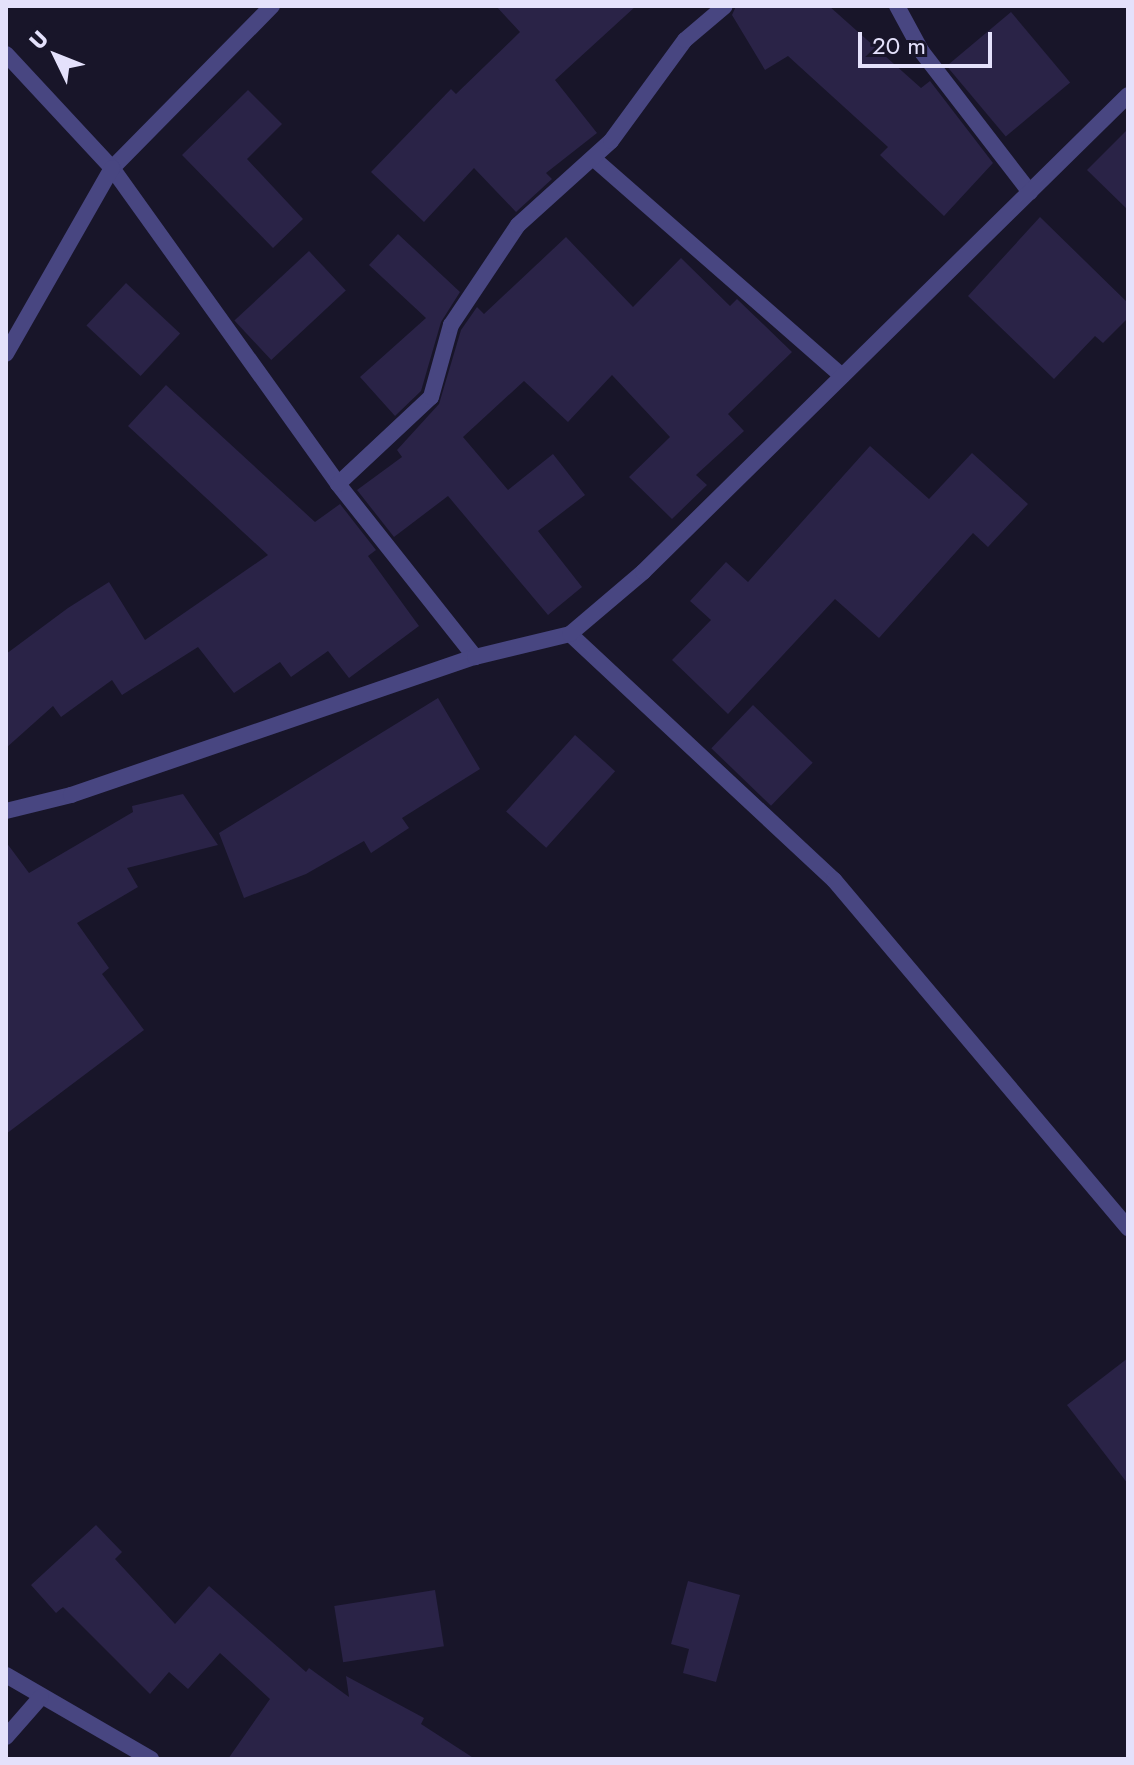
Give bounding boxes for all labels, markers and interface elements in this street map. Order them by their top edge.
north arrow [16,16,96,96]
scale bar [862,16,996,66]
text: U [21,23,55,56]
text: 20 m [872,28,926,63]

